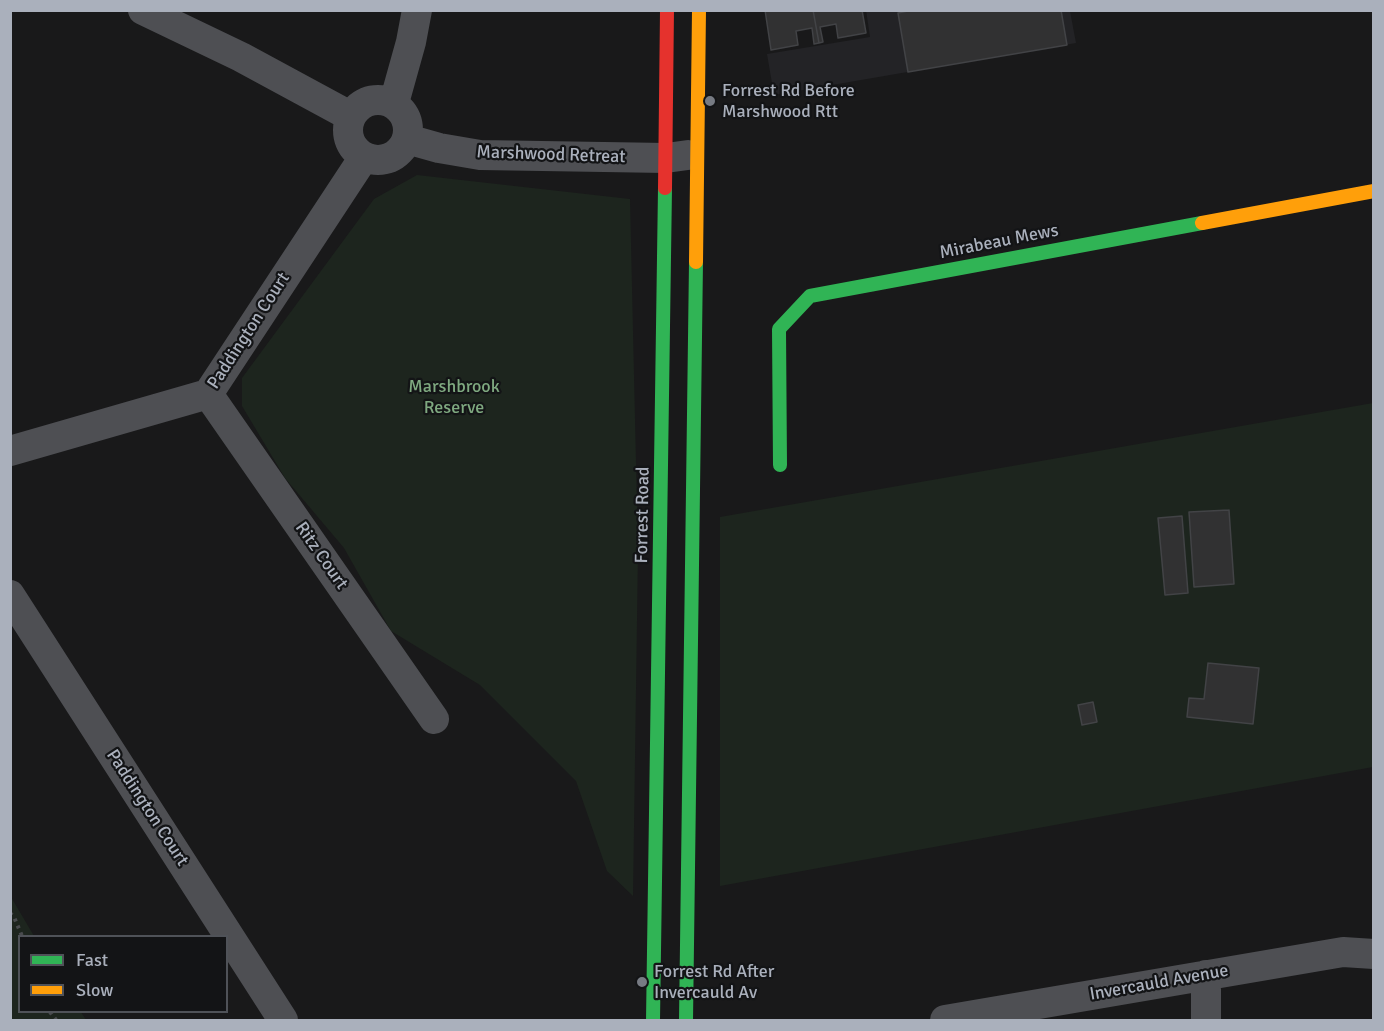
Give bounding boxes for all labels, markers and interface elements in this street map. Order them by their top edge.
place label: Forrest Rd Before Marshwood Rtt [722,80,855,122]
marker: Forrest Rd Before Marshwood Rtt [703,94,717,108]
street label: Marshwood Retreat [476,142,626,168]
street label: Mirabeau Mews [938,220,1060,264]
street label: Paddington Court [203,269,295,393]
park label: Marshbrook Reserve [408,376,500,418]
street label: Forrest Road [631,466,655,564]
street label: Ritz Court [290,518,352,594]
street label: Paddington Court [101,746,193,870]
legend [18,935,228,1013]
text: Fast [76,949,108,971]
street label: Invercauld Avenue [1088,960,1230,1006]
place label: Forrest Rd After Invercauld Av [654,961,774,1004]
marker: Forrest Rd After Invercauld Av [635,975,649,989]
text: Slow [76,979,113,1001]

